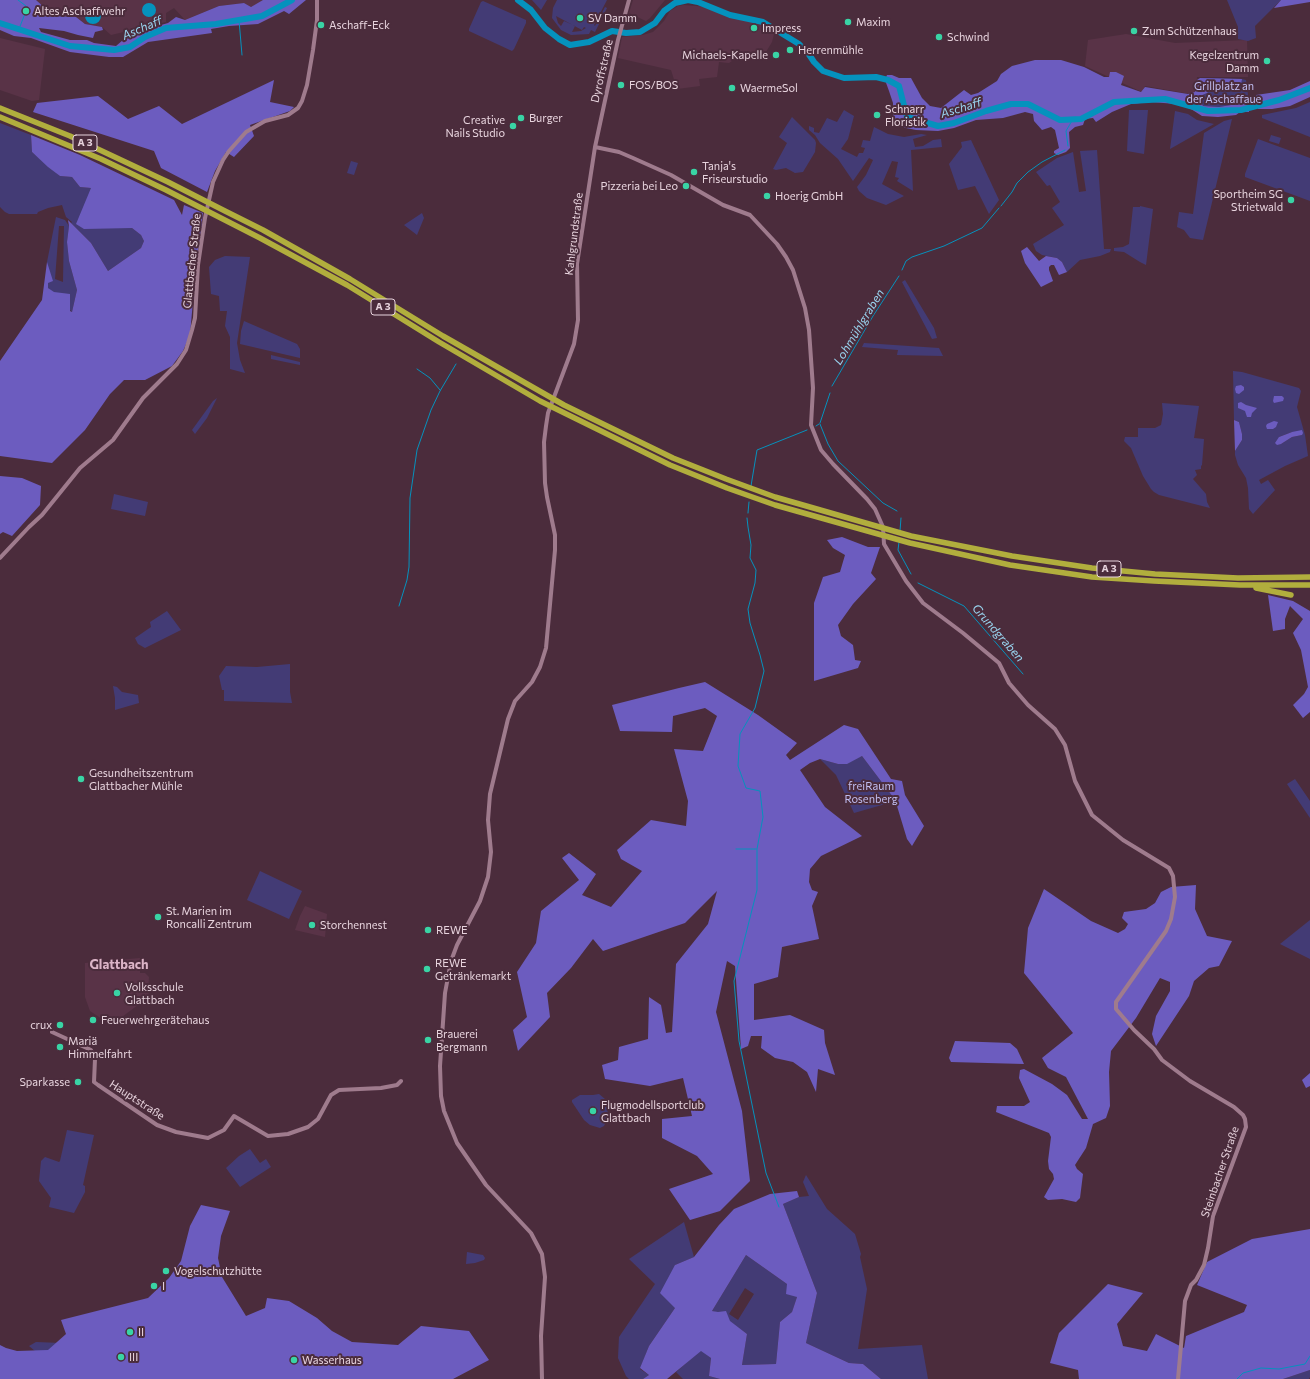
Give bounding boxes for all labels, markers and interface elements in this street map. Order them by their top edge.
place label: Altes Aschaffwehr [34,4,125,18]
marker: Altes Aschaffwehr [21,6,31,16]
place label: SV Damm [588,11,637,25]
water label: Aschaff [120,13,164,43]
marker: SV Damm [575,13,585,23]
place label: Maxim [856,15,890,29]
marker: Maxim [843,17,853,27]
place label: Aschaff-Eck [329,18,390,32]
marker: Aschaff-Eck [316,20,326,30]
place label: Impress [762,21,801,35]
marker: Impress [749,23,759,33]
place label: Zum Schützenhaus [1142,24,1237,38]
marker: Zum Schützenhaus [1129,26,1139,36]
place label: Schwind [947,30,989,44]
marker: Schwind [934,32,944,42]
street label: Dyroffstraße [588,38,616,104]
place label: Herrenmühle [798,43,863,57]
marker: Herrenmühle [785,45,795,55]
place label: Michaels-Kapelle [682,48,768,62]
place label: Kegelzentrum Damm [1190,48,1259,74]
marker: Michaels-Kapelle [771,50,781,60]
marker: Kegelzentrum Damm [1262,56,1272,66]
place label: FOS/BOS [629,78,678,92]
park label: Grillplatz an der Aschaffaue [1187,79,1261,105]
marker: FOS/BOS [616,80,626,90]
place label: WaermeSol [740,81,798,95]
marker: WaermeSol [727,83,737,93]
water label: Aschaff [939,95,983,121]
place label: Schnarr Floristik [885,102,926,128]
marker: Schnarr Floristik [872,110,882,120]
place label: Burger [529,111,563,125]
place label: Creative Nails Studio [445,113,505,139]
marker: Burger [516,113,526,123]
marker: Creative Nails Studio [508,121,518,131]
road number: A 3 [73,135,97,151]
place label: Tanja's Friseurstudio [702,159,768,185]
marker: Tanja's Friseurstudio [689,167,699,177]
place label: Pizzeria bei Leo [601,179,678,193]
marker: Pizzeria bei Leo [681,181,691,191]
place label: Sportheim SG Strietwald [1213,187,1283,213]
place label: Hoerig GmbH [775,189,843,203]
marker: Hoerig GmbH [762,191,772,201]
street label: Kahlgrundstraße [562,192,586,276]
marker: Sportheim SG Strietwald [1286,195,1296,205]
street label: Glattbacher Straße [180,213,204,309]
water label: Lohmühlgraben [831,287,887,367]
road number: A 3 [371,299,395,315]
road number: A 3 [1097,561,1121,577]
water label: Grundgraben [969,601,1027,665]
place label: Gesundheitszentrum Glattbacher Mühle [89,766,193,792]
marker: Gesundheitszentrum Glattbacher Mühle [76,774,86,784]
park label: freiRaum Rosenberg [844,779,898,805]
place label: St. Marien im Roncalli Zentrum [166,904,252,930]
marker: St. Marien im Roncalli Zentrum [153,912,163,922]
place label: Storchennest [320,918,387,932]
marker: Storchennest [307,920,317,930]
place label: REWE [436,923,468,937]
marker: REWE [423,925,433,935]
place label: REWE Getränkemarkt [435,956,511,982]
district label: Glattbach [89,957,149,973]
marker: REWE Getränkemarkt [422,964,432,974]
place label: Volksschule Glattbach [125,980,184,1006]
marker: Volksschule Glattbach [112,988,122,998]
place label: Feuerwehrgerätehaus [101,1013,209,1027]
marker: Feuerwehrgerätehaus [88,1015,98,1025]
place label: crux [30,1018,52,1032]
marker: crux [55,1020,65,1030]
place label: Brauerei Bergmann [436,1027,487,1053]
place label: Mariä Himmelfahrt [68,1034,132,1060]
marker: Brauerei Bergmann [423,1035,433,1045]
marker: Mariä Himmelfahrt [55,1042,65,1052]
place label: Sparkasse [19,1075,70,1089]
marker: Sparkasse [73,1077,83,1087]
street label: Hauptstraße [107,1077,167,1123]
place label: Flugmodellsportclub Glattbach [601,1098,704,1124]
marker: Flugmodellsportclub Glattbach [588,1106,598,1116]
street label: Steinbacher Straße [1198,1125,1242,1219]
place label: Vogelschutzhütte [174,1264,262,1278]
marker: Vogelschutzhütte [161,1266,171,1276]
place label: I [162,1279,165,1293]
marker: I [149,1281,159,1291]
place label: II [138,1325,144,1339]
marker: II [125,1327,135,1337]
place label: III [129,1350,138,1364]
marker: III [116,1352,126,1362]
place label: Wasserhaus [302,1353,362,1367]
marker: Wasserhaus [289,1355,299,1365]

